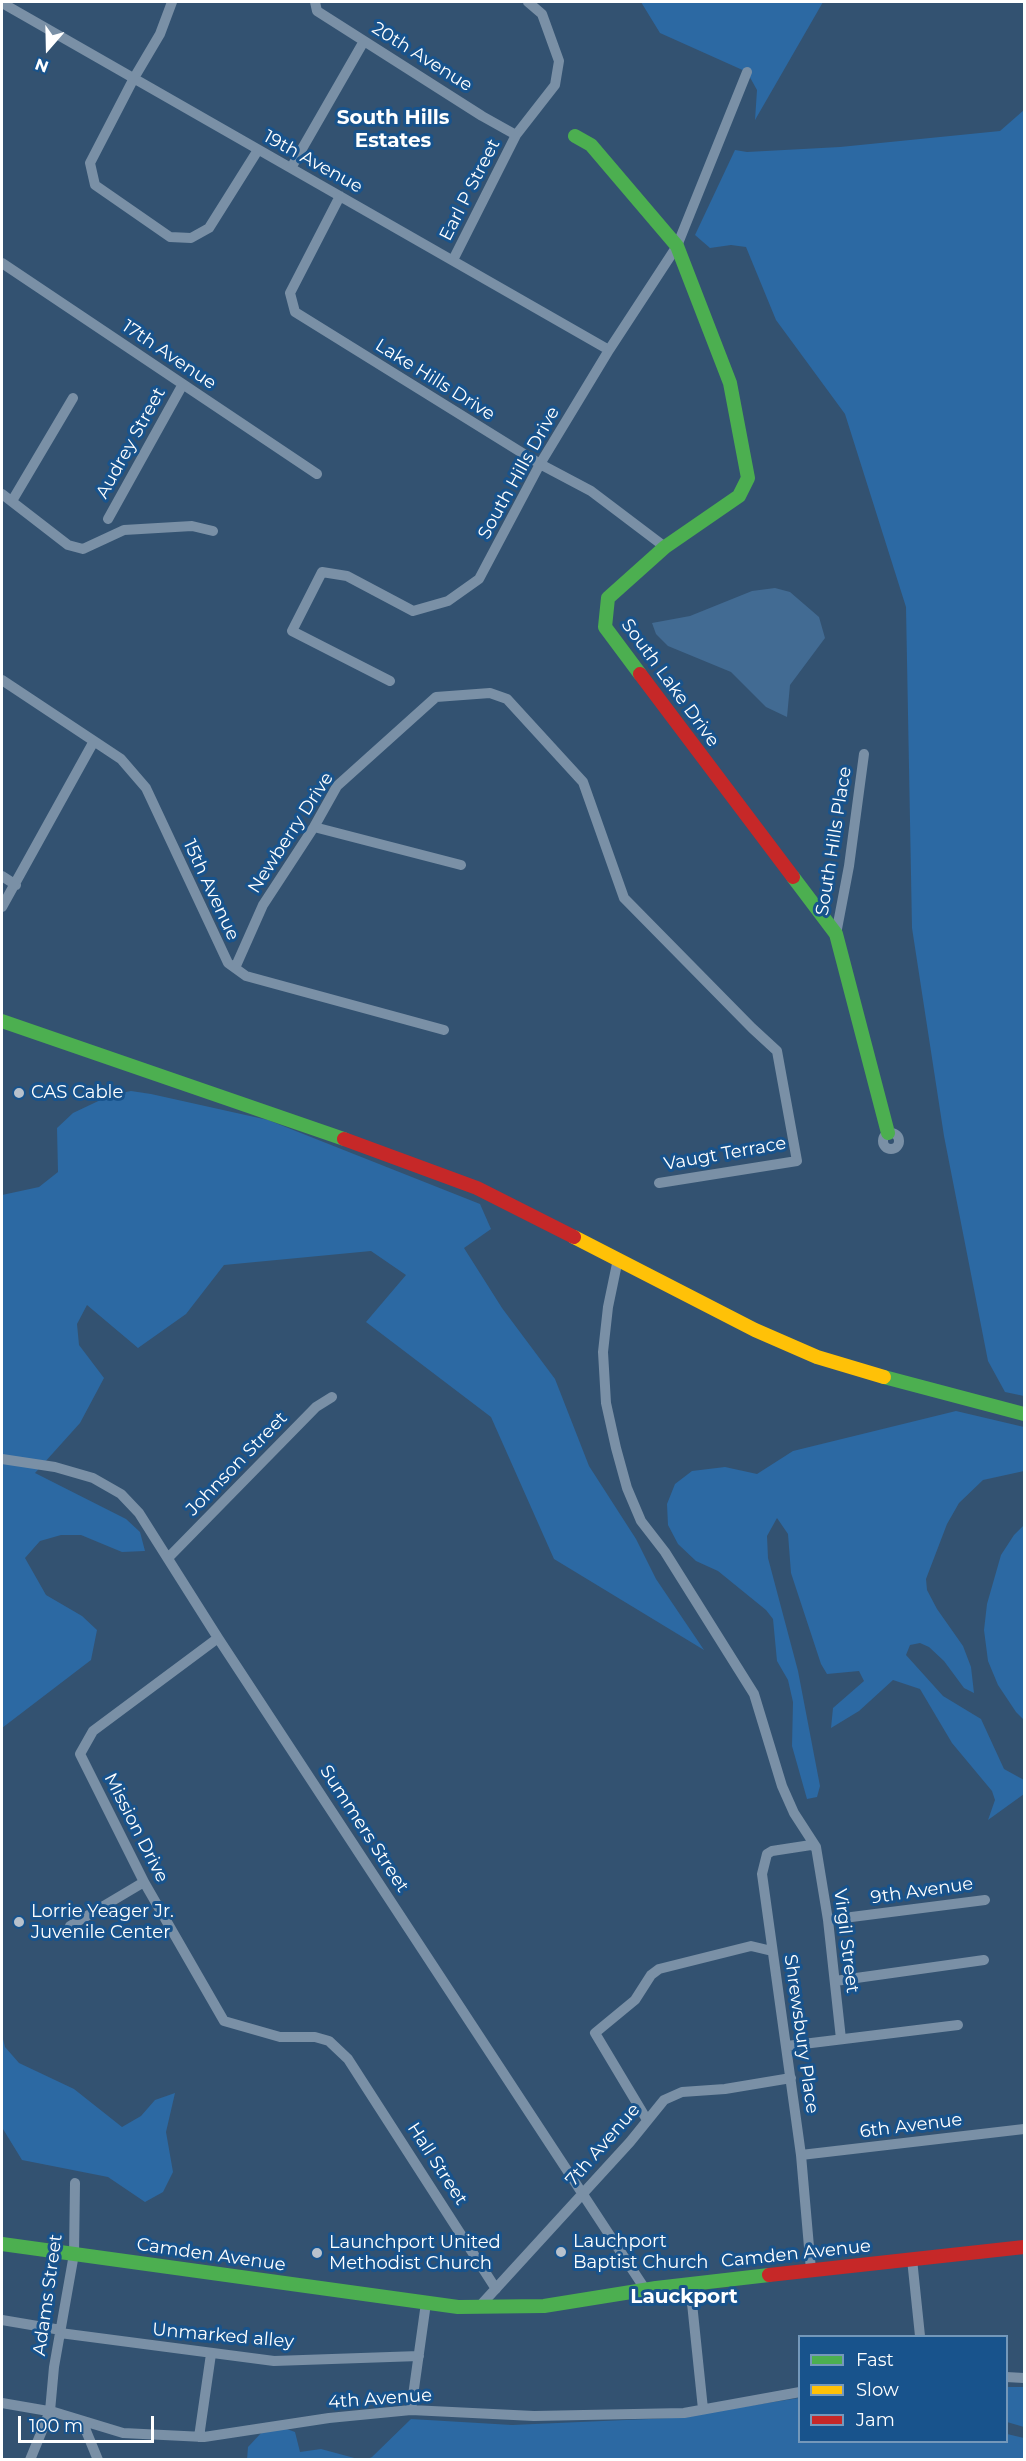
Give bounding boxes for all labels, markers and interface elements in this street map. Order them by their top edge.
north arrow [18,18,78,78]
street label: 20th Avenue [368,18,476,96]
text: N [32,54,51,77]
district label: South Hills Estates [337,106,449,153]
street label: 19th Avenue [260,126,366,198]
street label: Earl P Street [435,136,505,244]
street label: 17th Avenue [118,316,220,394]
street label: Lake Hills Drive [371,335,499,425]
street label: Audrey Street [92,384,170,502]
street label: South Hills Drive [474,403,564,543]
street label: South Lake Drive [616,615,724,751]
street label: South Hills Place [812,765,856,917]
street label: Newberry Drive [244,768,338,898]
street label: 15th Avenue [178,836,244,944]
place label: CAS Cable [31,1082,123,1104]
marker: CAS Cable [12,1086,26,1100]
street label: Vaugt Terrace [662,1133,788,1175]
street label: Johnson Street [182,1408,292,1520]
street label: Summers Street [315,1761,413,1897]
street label: Mission Drive [99,1770,173,1886]
street label: 9th Avenue [869,1873,975,1909]
street label: Virgil Street [829,1887,863,1995]
place label: Lorrie Yeager Jr. Juvenile Center [31,1901,174,1944]
marker: Lorrie Yeager Jr. Juvenile Center [12,1915,26,1929]
street label: Shrewsbury Place [779,1953,823,2115]
street label: 7th Avenue [561,2099,645,2191]
street label: 6th Avenue [859,2109,963,2143]
street label: Hall Street [402,2119,472,2209]
place label: Lauchport Baptist Church [573,2231,709,2274]
place label: Launchport United Methodist Church [329,2232,501,2274]
street label: Adams Street [29,2233,67,2357]
street label: Camden Avenue [135,2234,287,2276]
street label: Camden Avenue [720,2235,872,2273]
marker: Lauchport Baptist Church [554,2245,568,2259]
marker: Launchport United Methodist Church [310,2246,324,2260]
district label: Lauckport [630,2285,738,2309]
street label: Unmarked alley [151,2319,295,2353]
legend [798,2335,1008,2443]
text: Fast [856,2349,894,2371]
text: Slow [856,2379,899,2401]
street label: 4th Avenue [327,2385,433,2413]
scale bar [21,2404,158,2442]
text: Jam [856,2409,895,2431]
text: 100 m [29,2415,83,2437]

